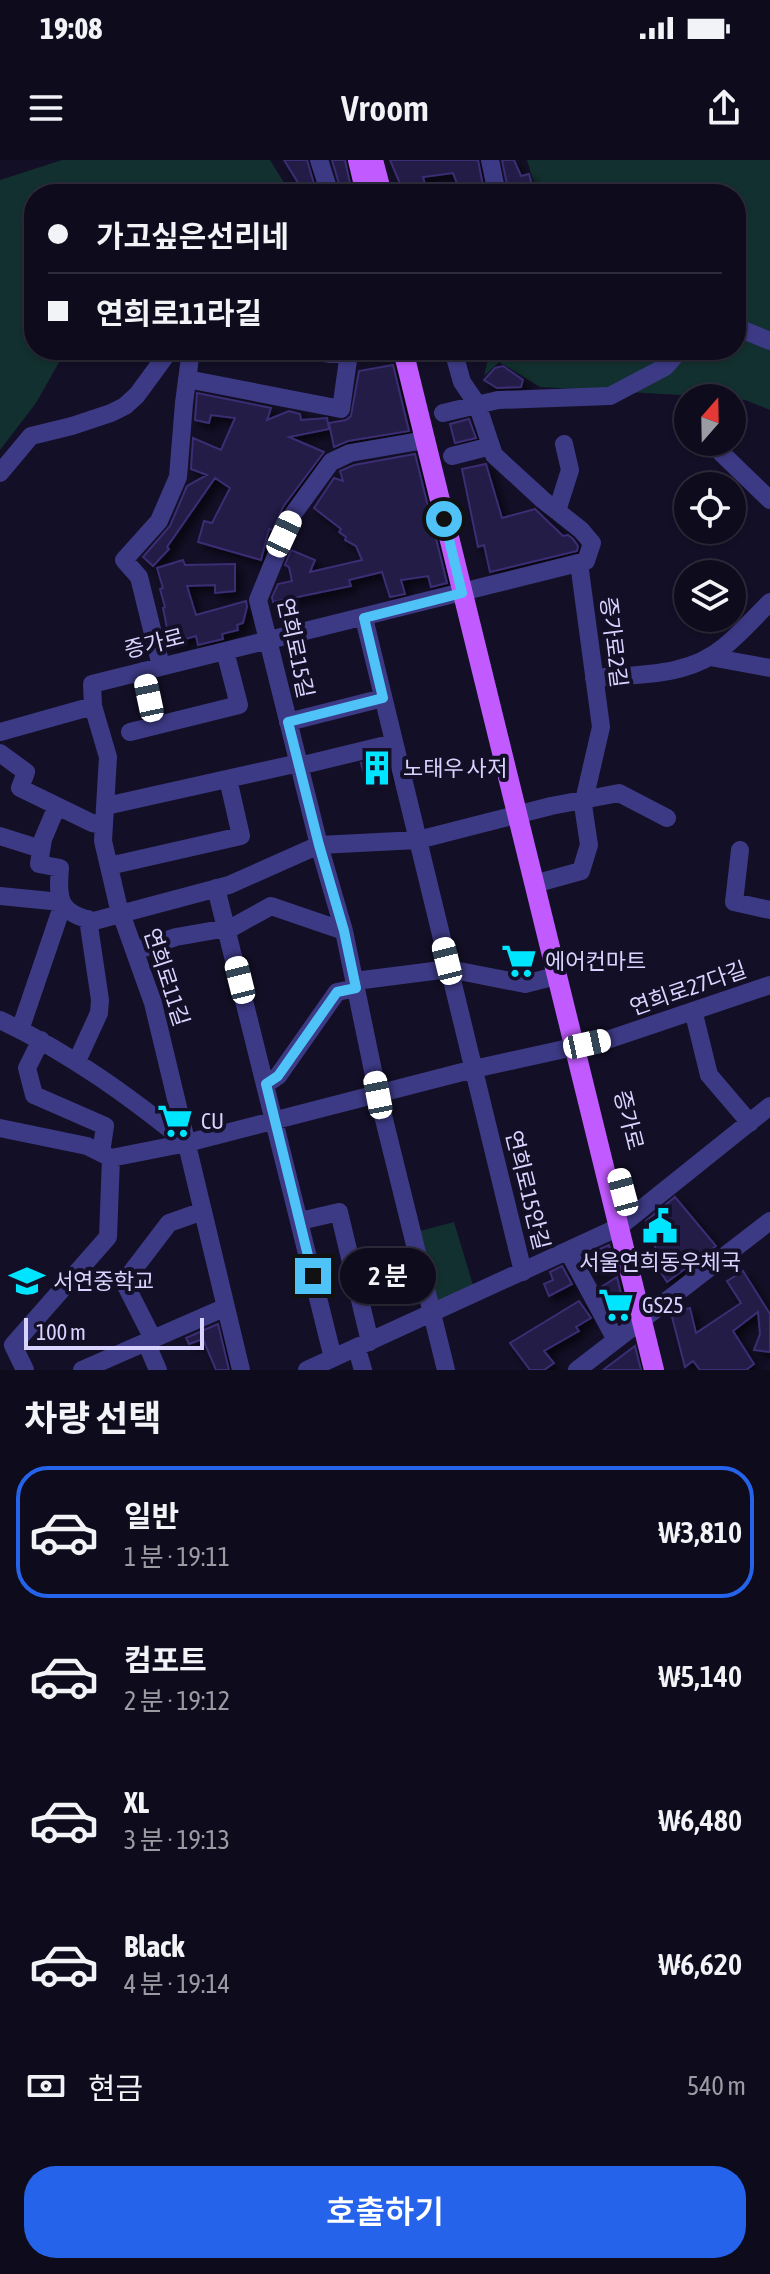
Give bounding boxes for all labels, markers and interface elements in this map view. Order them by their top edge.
text: 19:08 [40,11,102,45]
icon: menu [24,86,68,130]
icon: share [702,86,746,130]
text: Vroom [341,87,429,129]
text: 가고싶은선리네 [96,219,289,253]
text: 연희로11라길 [96,296,262,330]
north arrow [674,384,746,456]
map controls [674,384,746,632]
button: locate [674,472,746,544]
route start [426,501,462,537]
car [263,507,305,561]
button: layers [674,560,746,632]
street label: 증가로2길 [596,595,632,689]
street label: 연희로15길 [273,596,319,700]
street label: 증가로 [121,623,187,663]
car [132,672,166,724]
building icon: 노태우 사저 [358,749,396,787]
place label: 노태우 사저 [403,755,507,781]
street label: 연희로11길 [139,925,195,1029]
car [430,935,464,987]
supermarket icon: 에어컨마트 [500,942,538,980]
place label: 에어컨마트 [545,948,646,974]
car [223,954,257,1006]
street label: 연희로27다길 [626,956,750,1020]
car [561,1027,613,1061]
car [362,1069,394,1121]
street label: 증가로 [609,1087,649,1153]
supermarket icon: CU [156,1102,194,1140]
place label: CU [201,1108,224,1134]
street label: 연희로15안길 [501,1128,555,1252]
car [605,1166,641,1218]
public building icon: 서울연희동우체국 [641,1207,679,1245]
callout: 2 분 [341,1248,437,1304]
place label: 서울연희동우체국 [579,1249,741,1275]
route end [295,1258,331,1294]
text: 2 분 [368,1261,408,1291]
school or university icon: 서연중학교 [8,1262,46,1300]
place label: 서연중학교 [53,1268,154,1294]
supermarket icon: GS25 [597,1286,635,1324]
place label: GS25 [642,1292,684,1318]
scale bar [24,1314,204,1350]
text: 100 m [36,1319,86,1345]
text: 차량 선택 [24,1397,161,1439]
icon: car [28,1496,100,1568]
text: 일반 [124,1499,179,1533]
text: ₩3,810 [659,1515,742,1549]
text: 1 분 · 19:11 [124,1542,230,1572]
icon: car [28,1640,100,1712]
text: 컴포트 [124,1643,207,1677]
text: ₩5,140 [659,1659,742,1693]
text: 2 분 · 19:12 [124,1686,230,1716]
icon: car [28,1784,100,1856]
text: XL [124,1785,149,1819]
text: ₩6,480 [659,1803,742,1837]
text: 3 분 · 19:13 [124,1825,230,1855]
icon: car [28,1928,100,2000]
text: Black [124,1929,184,1963]
text: ₩6,620 [659,1947,742,1981]
text: 4 분 · 19:14 [124,1969,230,1999]
icon: cash [24,2064,68,2108]
text: 현금 [88,2071,143,2105]
text: 540 m [687,2071,746,2101]
button: 호출하기 [24,2166,746,2258]

